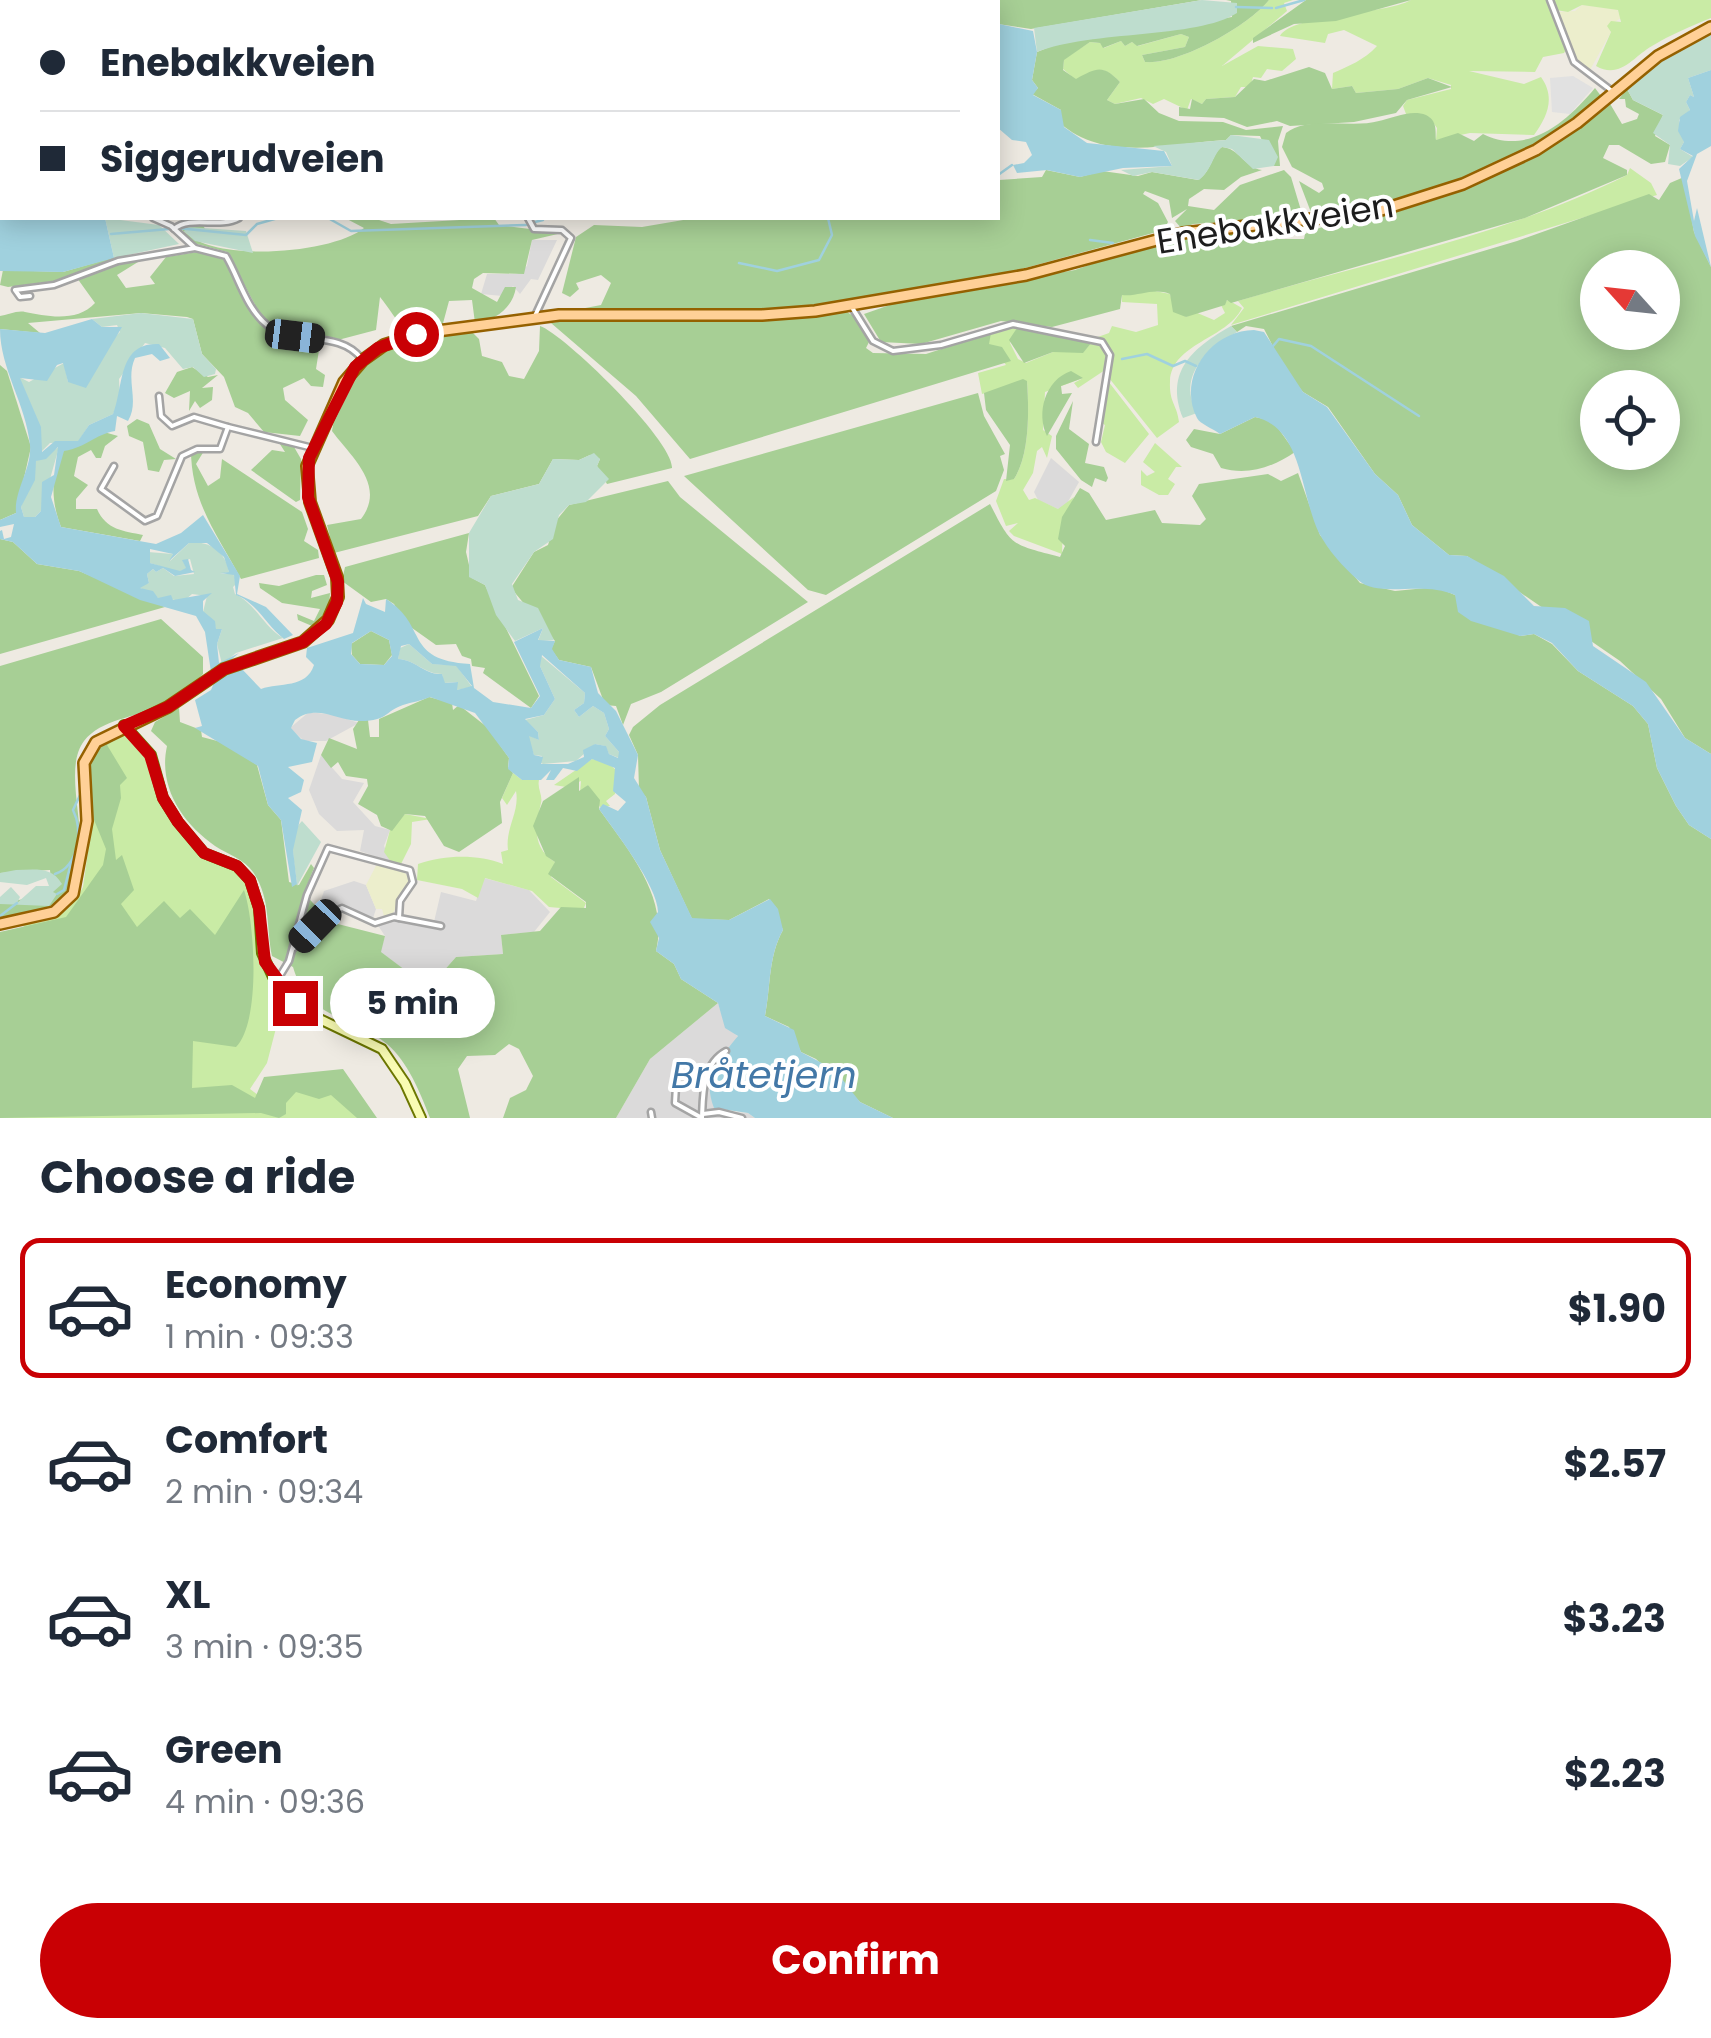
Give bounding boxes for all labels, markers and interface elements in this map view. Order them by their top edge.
text: Enebakkveien [100,36,376,89]
text: Siggerudveien [100,132,385,185]
street label: Enebakkveien [1153,180,1397,266]
north arrow [1580,250,1680,350]
map controls [1580,250,1680,470]
route start [394,312,439,357]
car [263,317,327,355]
button: locate [1580,370,1680,470]
car [283,894,347,958]
callout: 5 min [330,968,495,1038]
text: 5 min [366,980,459,1025]
route end [273,981,318,1026]
water label: Bråtetjern [671,1048,857,1101]
text: Choose a ride [40,1146,355,1209]
text: Economy [165,1258,347,1311]
icon: car [45,1263,135,1353]
text: $1.90 [1568,1282,1666,1335]
text: 1 min · 09:33 [165,1314,354,1359]
text: Comfort [165,1413,328,1466]
icon: car [45,1418,135,1508]
text: $2.57 [1564,1437,1666,1490]
text: 2 min · 09:34 [165,1469,363,1514]
text: XL [165,1568,210,1621]
icon: car [45,1573,135,1663]
text: $3.23 [1563,1592,1666,1645]
text: 3 min · 09:35 [165,1624,364,1669]
text: Green [165,1723,283,1776]
icon: car [45,1728,135,1818]
text: $2.23 [1564,1747,1666,1800]
text: 4 min · 09:36 [165,1779,365,1824]
button: Confirm [40,1903,1671,2018]

